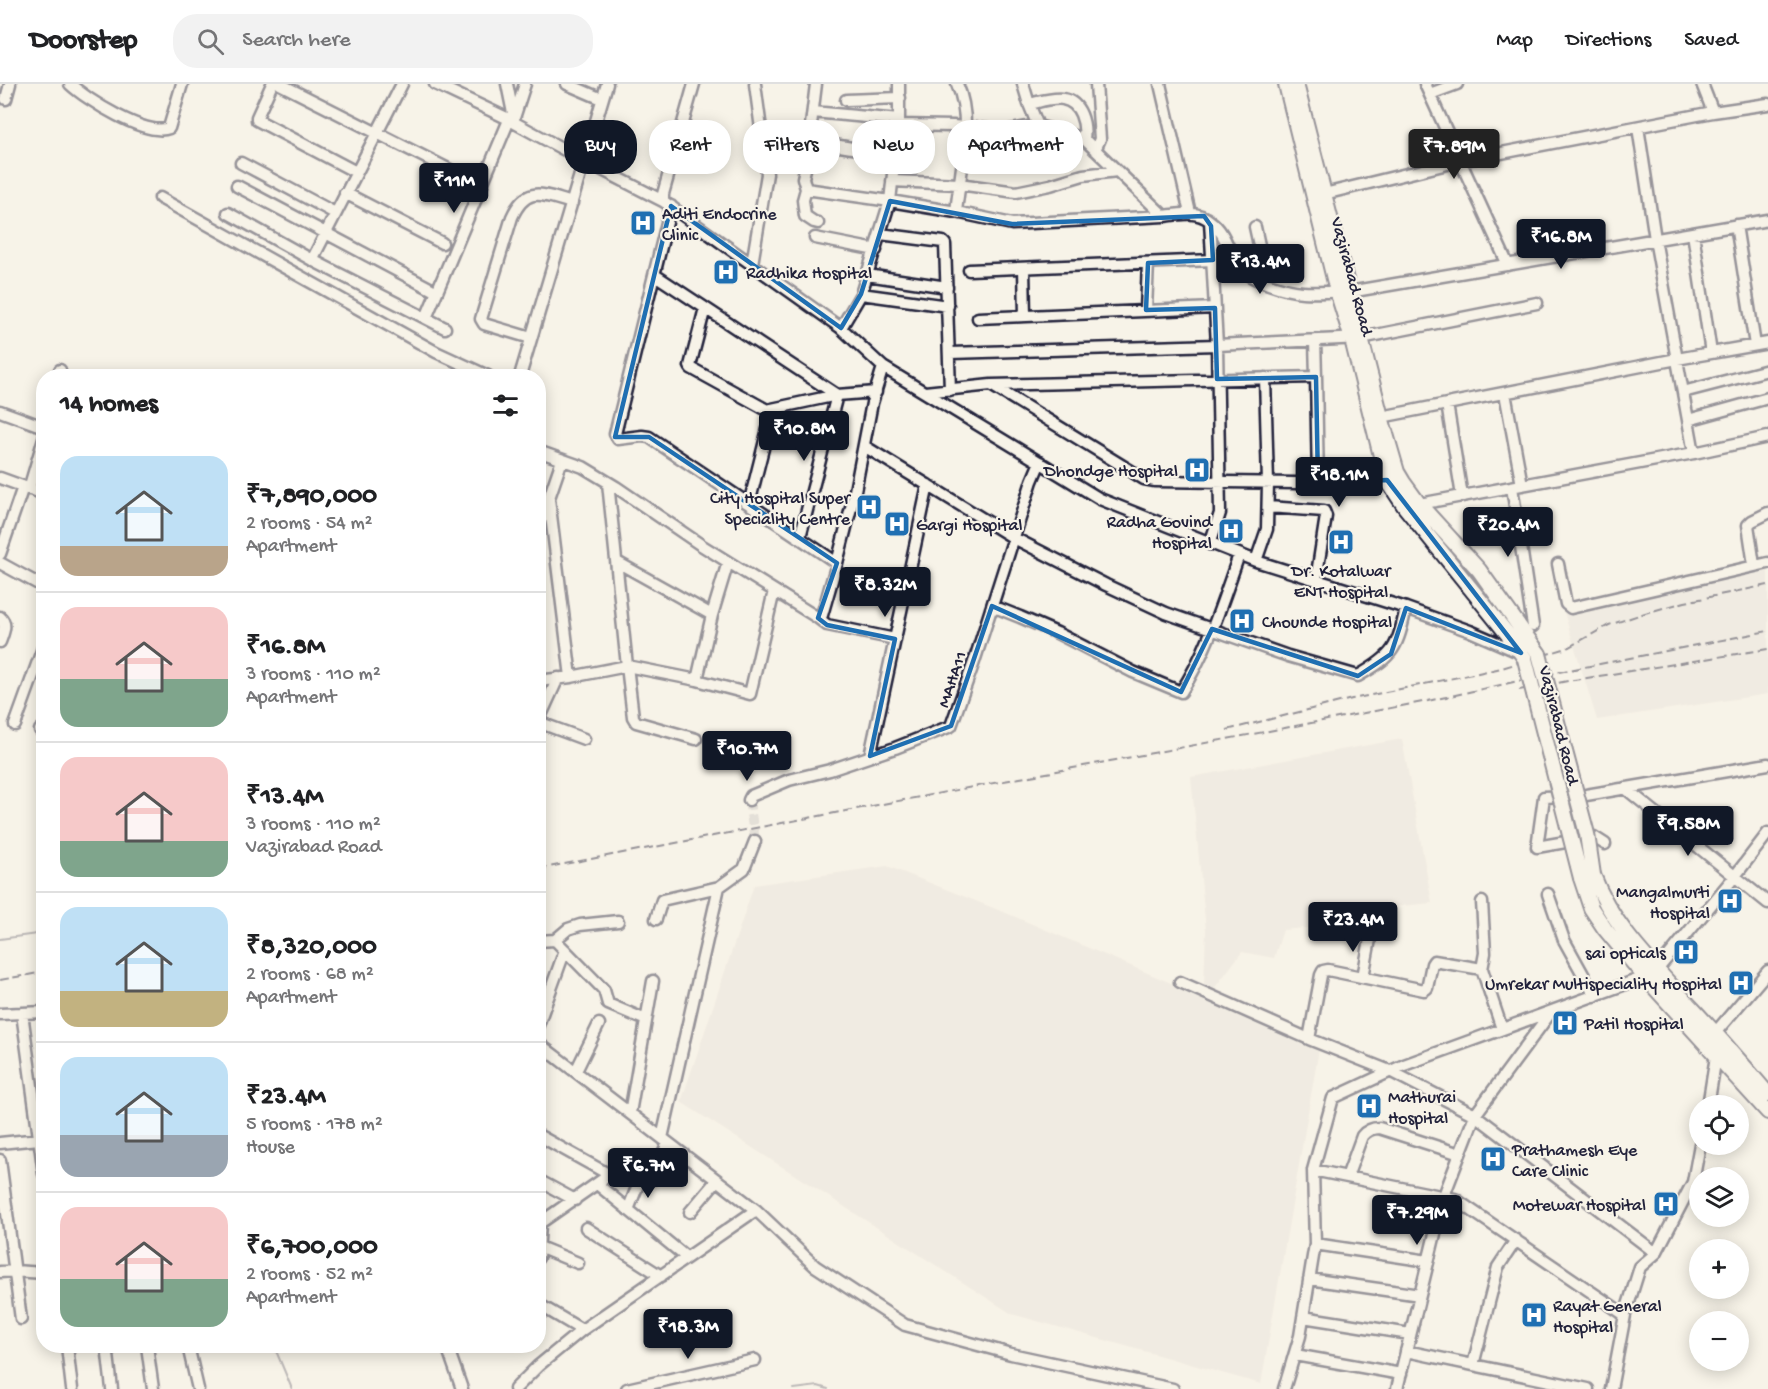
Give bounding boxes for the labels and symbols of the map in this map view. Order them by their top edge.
pin: ₹7.89M [1405,129,1503,180]
pin: ₹11M [418,163,490,214]
place label: Aditi Endocrine Clinic [662,205,777,247]
hospital icon: Aditi Endocrine Clinic [628,208,658,238]
street label: Vazirabad Road [1324,214,1377,340]
pin: ₹16.8M [1512,219,1610,270]
pin: ₹13.4M [1211,244,1309,295]
hospital icon: Radhika Hospital [711,257,741,287]
place label: Radhika Hospital [746,264,872,285]
pin: ₹10.8M [755,411,853,462]
hospital icon: Dhondge Hospital [1182,455,1212,485]
pin: ₹18.1M [1290,457,1388,508]
place label: Dhondge Hospital [1043,462,1178,483]
place label: City Hospital Super Speciality Centre [710,489,852,531]
hospital icon: City Hospital Super Speciality Centre [854,492,884,522]
pin: ₹20.4M [1459,507,1557,558]
hospital icon: Gargi Hospital [882,509,912,539]
place label: Radha Govind Hospital [1106,513,1213,555]
place label: Gargi Hospital [916,516,1022,537]
hospital icon: Radha Govind Hospital [1216,516,1246,546]
hospital icon: Dr. Kotalwar ENT Hospital [1326,527,1356,557]
place label: Dr. Kotalwar ENT Hospital [1291,562,1392,604]
pin: ₹8.32M [836,567,934,618]
hospital icon: Chounde Hospital [1227,606,1257,636]
place label: Chounde Hospital [1262,613,1392,634]
street label: MAHA11 [934,649,973,711]
street label: Vazirabad Road [1532,663,1583,789]
pin: ₹10.7M [698,731,796,782]
pin: ₹9.58M [1639,806,1737,857]
place label: Mangalmurti Hospital [1616,883,1710,925]
hospital icon: Mangalmurti Hospital [1715,886,1745,916]
pin: ₹23.4M [1304,902,1402,953]
hospital icon: sai opticals [1671,937,1701,967]
place label: sai opticals [1585,944,1667,965]
hospital icon: Umrekar Multispeciality Hospital [1726,968,1756,998]
place label: Umrekar Multispeciality Hospital [1485,975,1722,996]
hospital icon: Patil Hospital [1550,1008,1580,1038]
place label: Patil Hospital [1583,1015,1684,1036]
place label: Mathurai Hospital [1388,1088,1456,1130]
hospital icon: Mathurai Hospital [1354,1091,1384,1121]
place label: Prathamesh Eye Care Clinic [1511,1141,1638,1183]
hospital icon: Prathamesh Eye Care Clinic [1478,1144,1508,1174]
pin: ₹6.7M [606,1148,690,1199]
hospital icon: Motewar Hospital [1651,1189,1681,1219]
pin: ₹7.29M [1368,1195,1466,1246]
place label: Motewar Hospital [1513,1196,1646,1217]
place label: Rayat General Hospital [1553,1297,1662,1339]
hospital icon: Rayat General Hospital [1519,1300,1549,1330]
pin: ₹18.3M [639,1309,737,1360]

